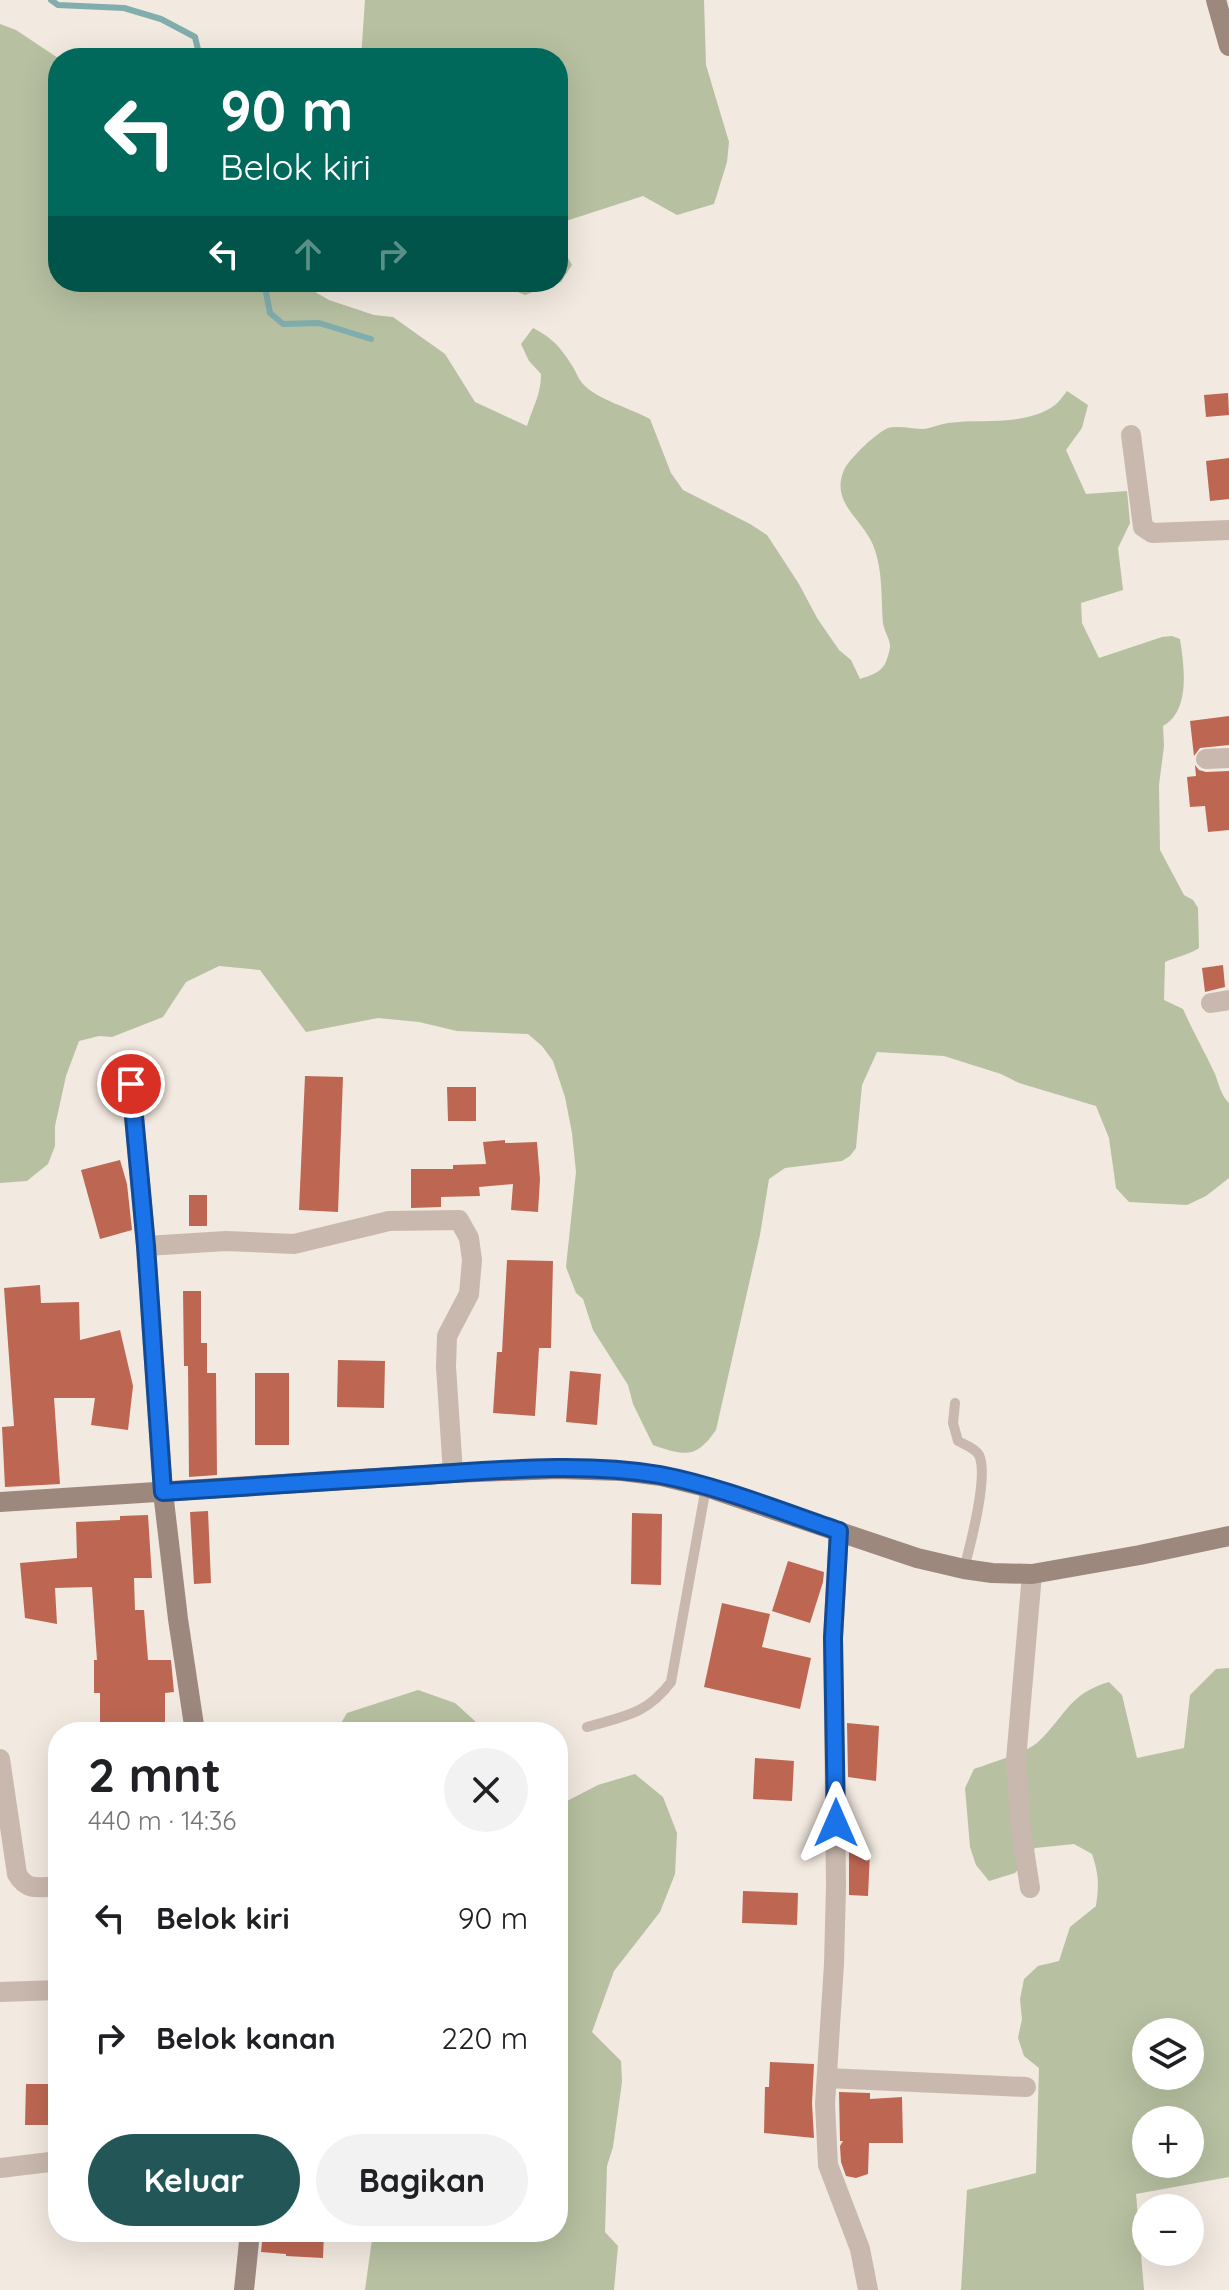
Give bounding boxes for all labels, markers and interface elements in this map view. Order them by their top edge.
text: 90 m [220,75,354,145]
icon: left [88,80,192,184]
text: Belok kiri [220,144,371,189]
icon: left [202,232,246,276]
icon: ahead [286,232,330,276]
icon: right [370,232,414,276]
pin [97,1050,165,1118]
icon: arrive [109,1062,153,1106]
text: 2 mnt [88,1744,221,1804]
button: close [444,1748,528,1832]
position arrow [794,1781,878,1865]
text: 440 m · 14:36 [88,1804,236,1837]
icon: left [88,1896,132,1940]
text: Belok kiri [156,1899,290,1937]
text: 90 m [458,1899,528,1937]
icon: right [88,2016,132,2060]
map controls [1132,2018,1204,2266]
button: layers [1132,2018,1204,2090]
text: Belok kanan [156,2019,336,2057]
text: 220 m [441,2019,528,2057]
button: + [1132,2106,1204,2178]
button: Keluar [88,2134,300,2226]
button: Bagikan [316,2134,528,2226]
button: − [1132,2194,1204,2266]

